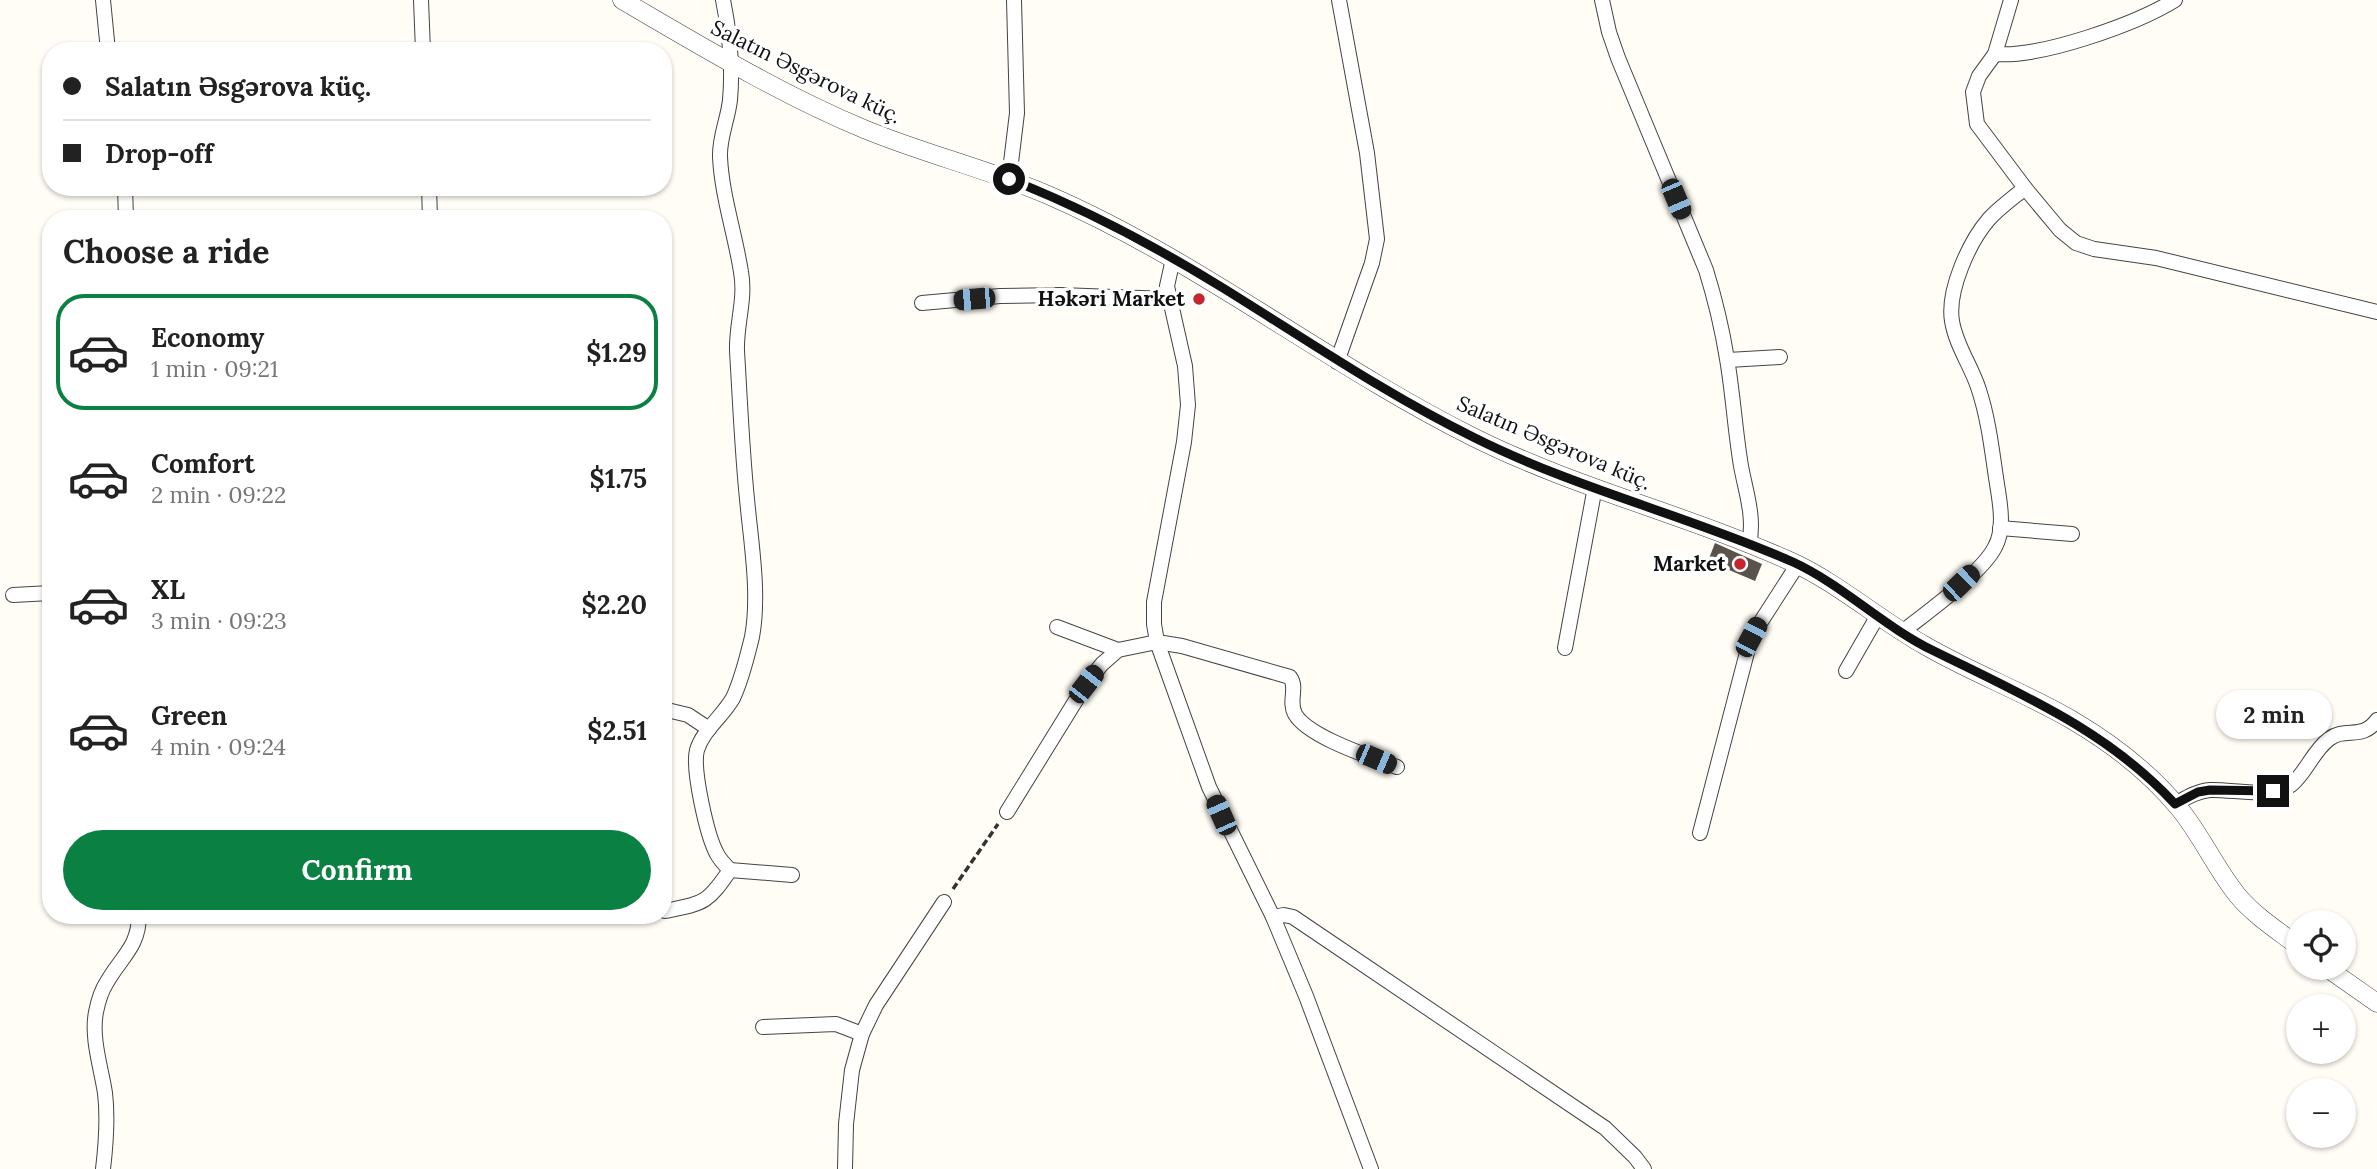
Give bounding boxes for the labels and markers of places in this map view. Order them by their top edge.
place label: Həkəri Market [1037,285,1185,312]
marker: Həkəri Market [1191,291,1207,307]
place label: Market [1653,550,1726,577]
marker: Market [1732,556,1748,572]

